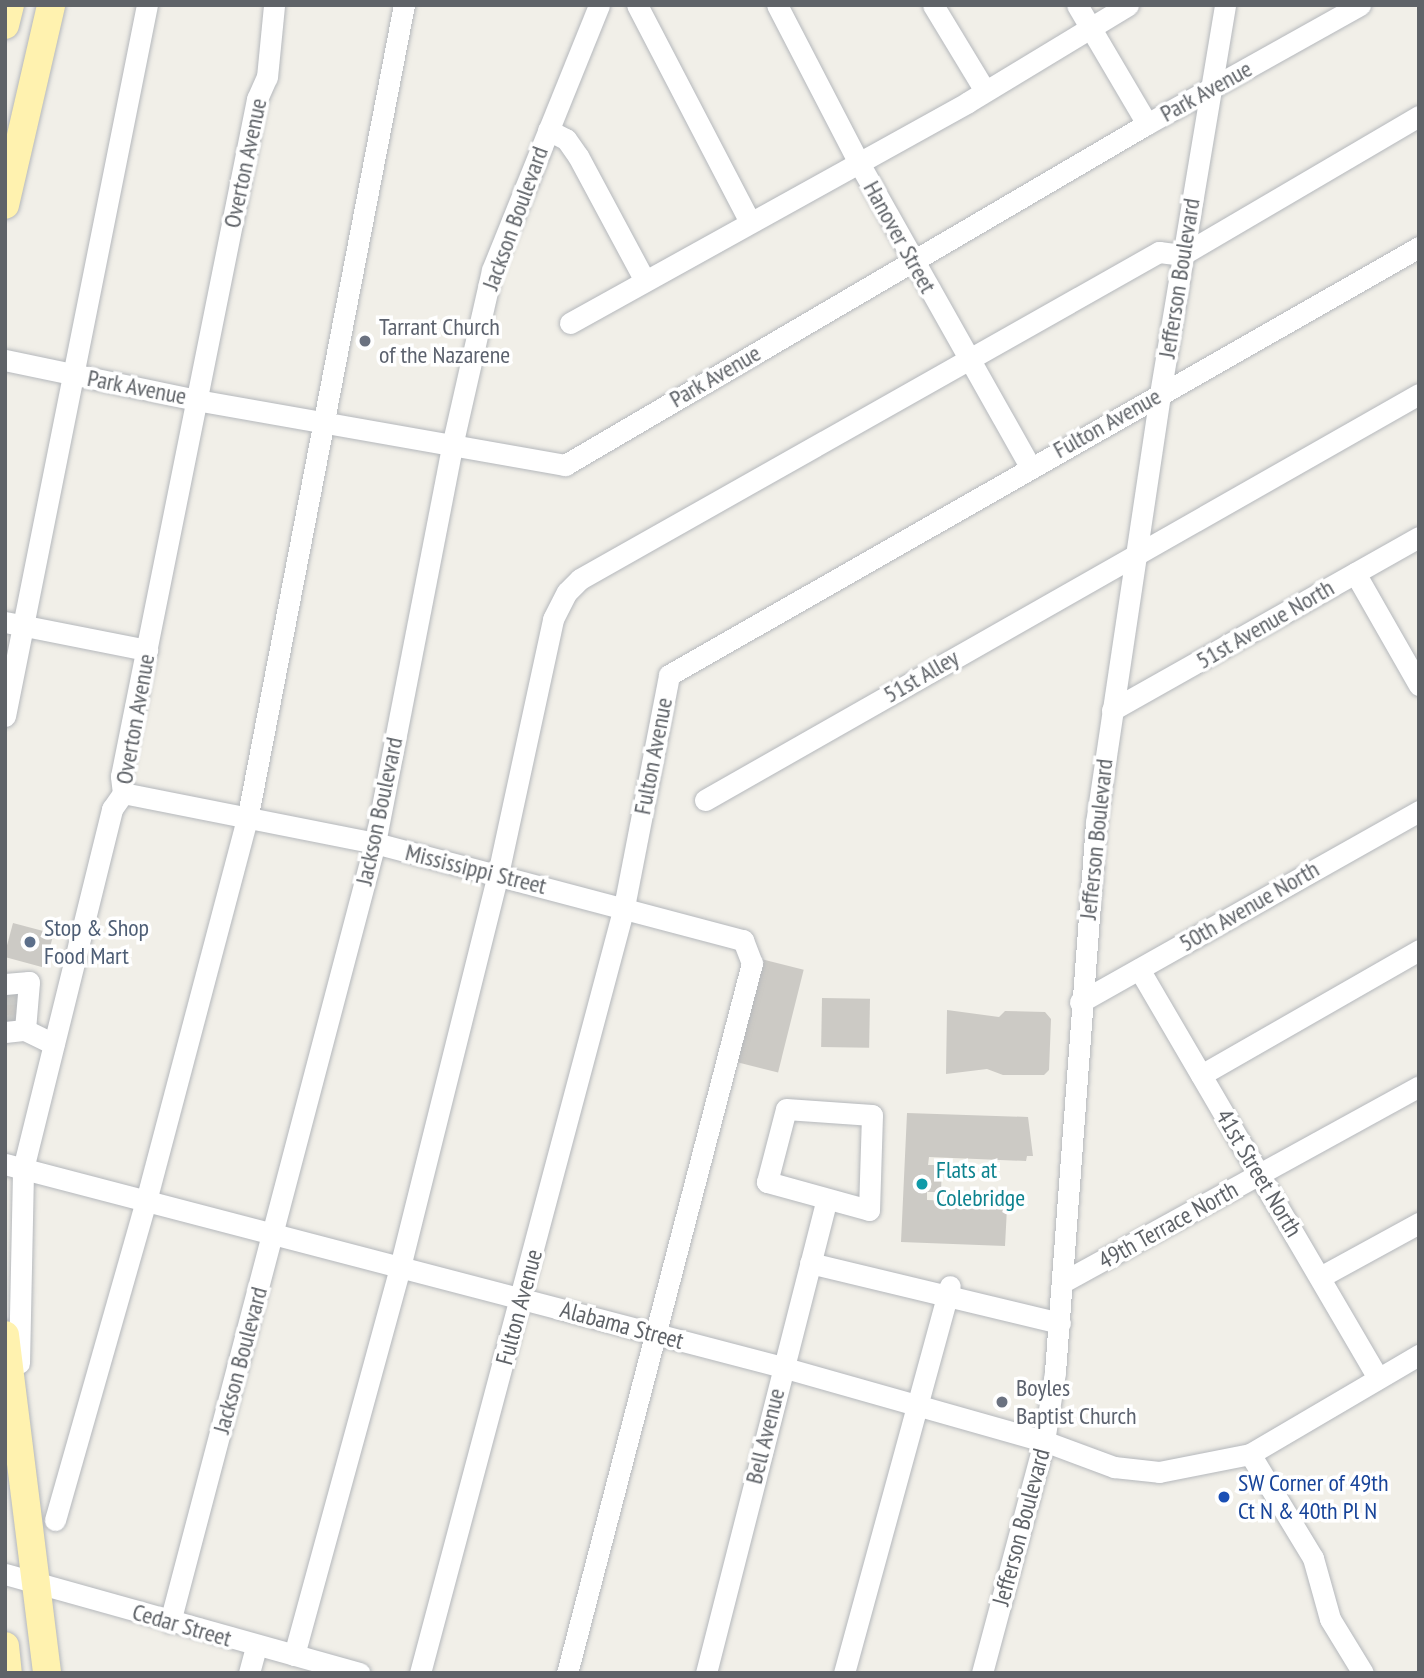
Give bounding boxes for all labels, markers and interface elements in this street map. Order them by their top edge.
street label: Park Avenue [1155,54,1257,128]
street label: Overton Avenue [217,95,273,231]
street label: Jackson Boulevard [476,142,554,294]
street label: Hanover Street [857,176,943,298]
street label: Jefferson Boulevard [1152,196,1206,360]
place label: Tarrant Church of the Nazarene [379,313,510,369]
marker: Tarrant Church of the Nazarene [357,333,373,349]
street label: Park Avenue [664,338,766,414]
street label: Park Avenue [84,363,190,411]
street label: Fulton Avenue [1048,382,1166,464]
street label: 51st Avenue North [1191,573,1339,675]
street label: 51st Alley [878,643,964,709]
street label: Overton Avenue [109,651,161,787]
street label: Fulton Avenue [628,695,678,817]
street label: Jackson Boulevard [349,734,409,888]
street label: Jefferson Boulevard [1073,757,1119,921]
street label: Mississippi Street [403,838,549,900]
street label: 50th Avenue North [1174,854,1324,958]
place label: Stop & Shop Food Mart [44,914,149,970]
marker: Stop & Shop Food Mart [22,934,38,950]
street label: 41st Street North [1210,1104,1308,1242]
place label: Flats at Colebridge [936,1156,1025,1212]
street label: 49th Terrace North [1093,1175,1243,1275]
marker: Flats at Colebridge [914,1176,930,1192]
street label: Fulton Avenue [490,1246,548,1368]
street label: Jackson Boulevard [207,1284,273,1436]
street label: Alabama Street [557,1295,687,1355]
place label: Boyles Baptist Church [1016,1374,1137,1430]
street label: Bell Avenue [739,1385,791,1487]
marker: Boyles Baptist Church [994,1394,1010,1410]
street label: Jefferson Boulevard [986,1445,1056,1609]
place label: SW Corner of 49th Ct N & 40th Pl N [1238,1469,1389,1525]
marker: SW Corner of 49th Ct N & 40th Pl N [1216,1489,1232,1505]
street label: Cedar Street [129,1597,235,1653]

